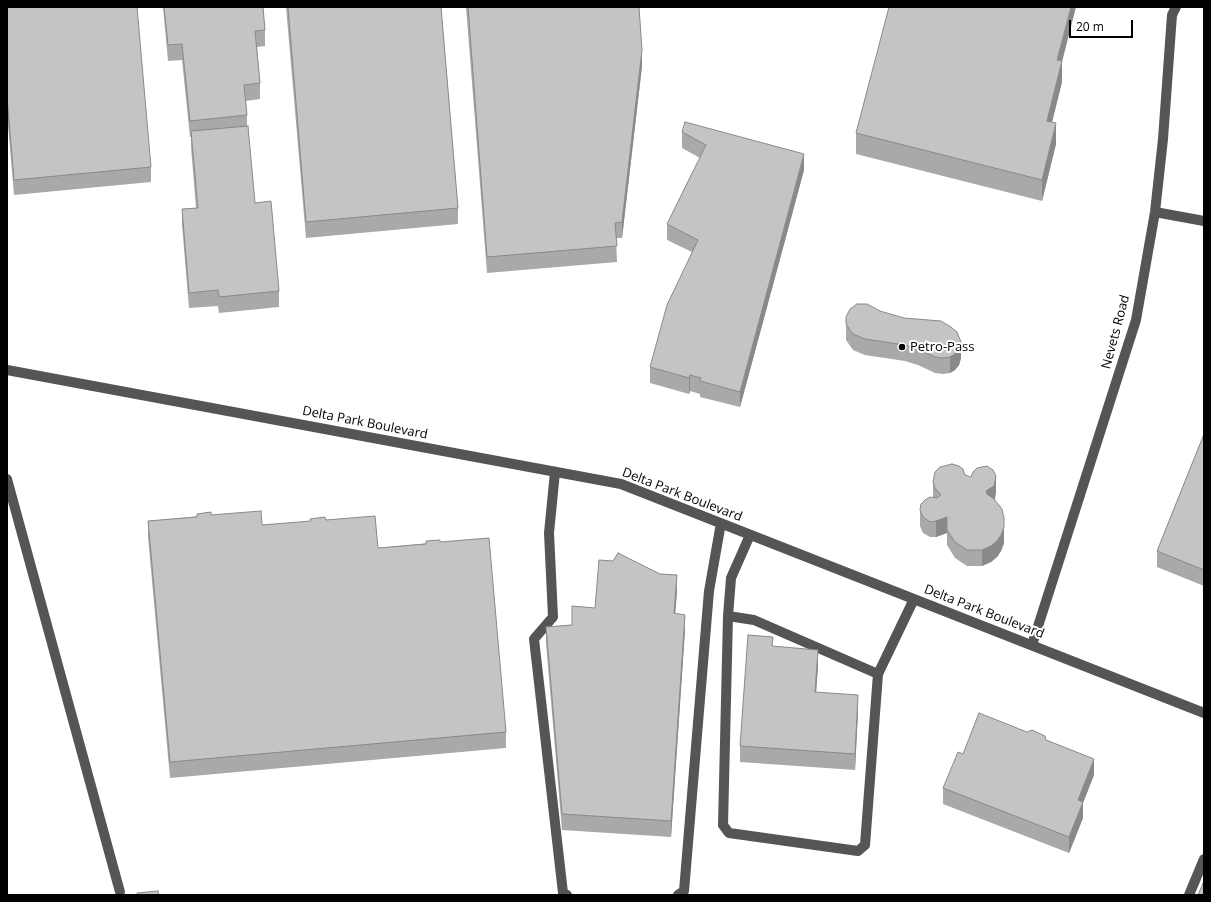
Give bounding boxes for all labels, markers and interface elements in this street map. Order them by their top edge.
scale bar [1071,12,1135,38]
text: 20 m [1076,18,1104,35]
street label: Nevets Road [1099,293,1133,371]
place label: Petro-Pass [910,339,975,355]
marker: Petro-Pass [897,342,907,352]
street label: Delta Park Boulevard [301,403,429,443]
street label: Delta Park Boulevard [620,465,744,525]
street label: Delta Park Boulevard [922,582,1046,642]

